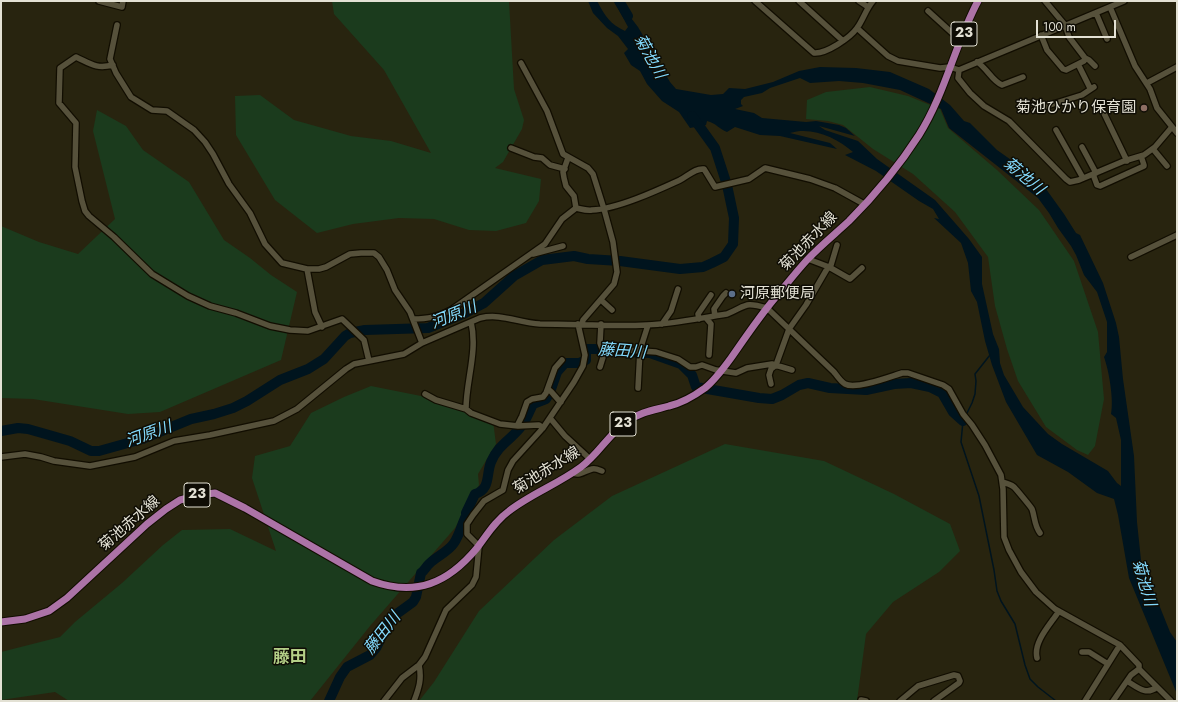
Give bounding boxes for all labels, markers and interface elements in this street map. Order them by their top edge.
scale bar [1038,12,1118,38]
text: 100 m [1043,18,1076,36]
road number: 23 [951,22,977,46]
water label: 菊池川 [629,31,669,83]
place label: 菊池ひかり保育園 [1016,99,1136,117]
marker: 菊池ひかり保育園 [1139,103,1149,113]
water label: 菊池川 [998,154,1048,200]
street label: 菊池赤水線 [776,209,842,275]
place label: 河原郵便局 [740,285,815,303]
marker: 河原郵便局 [727,289,737,299]
water label: 河原川 [428,298,480,334]
water label: 藤田川 [597,341,647,363]
road number: 23 [610,412,636,436]
water label: 河原川 [123,418,175,452]
street label: 菊池赤水線 [510,443,584,499]
road number: 23 [184,483,210,507]
street label: 菊池赤水線 [96,493,164,555]
water label: 菊池川 [1127,557,1159,609]
water label: 藤田川 [361,609,405,659]
district label: 藤田 [273,648,307,668]

